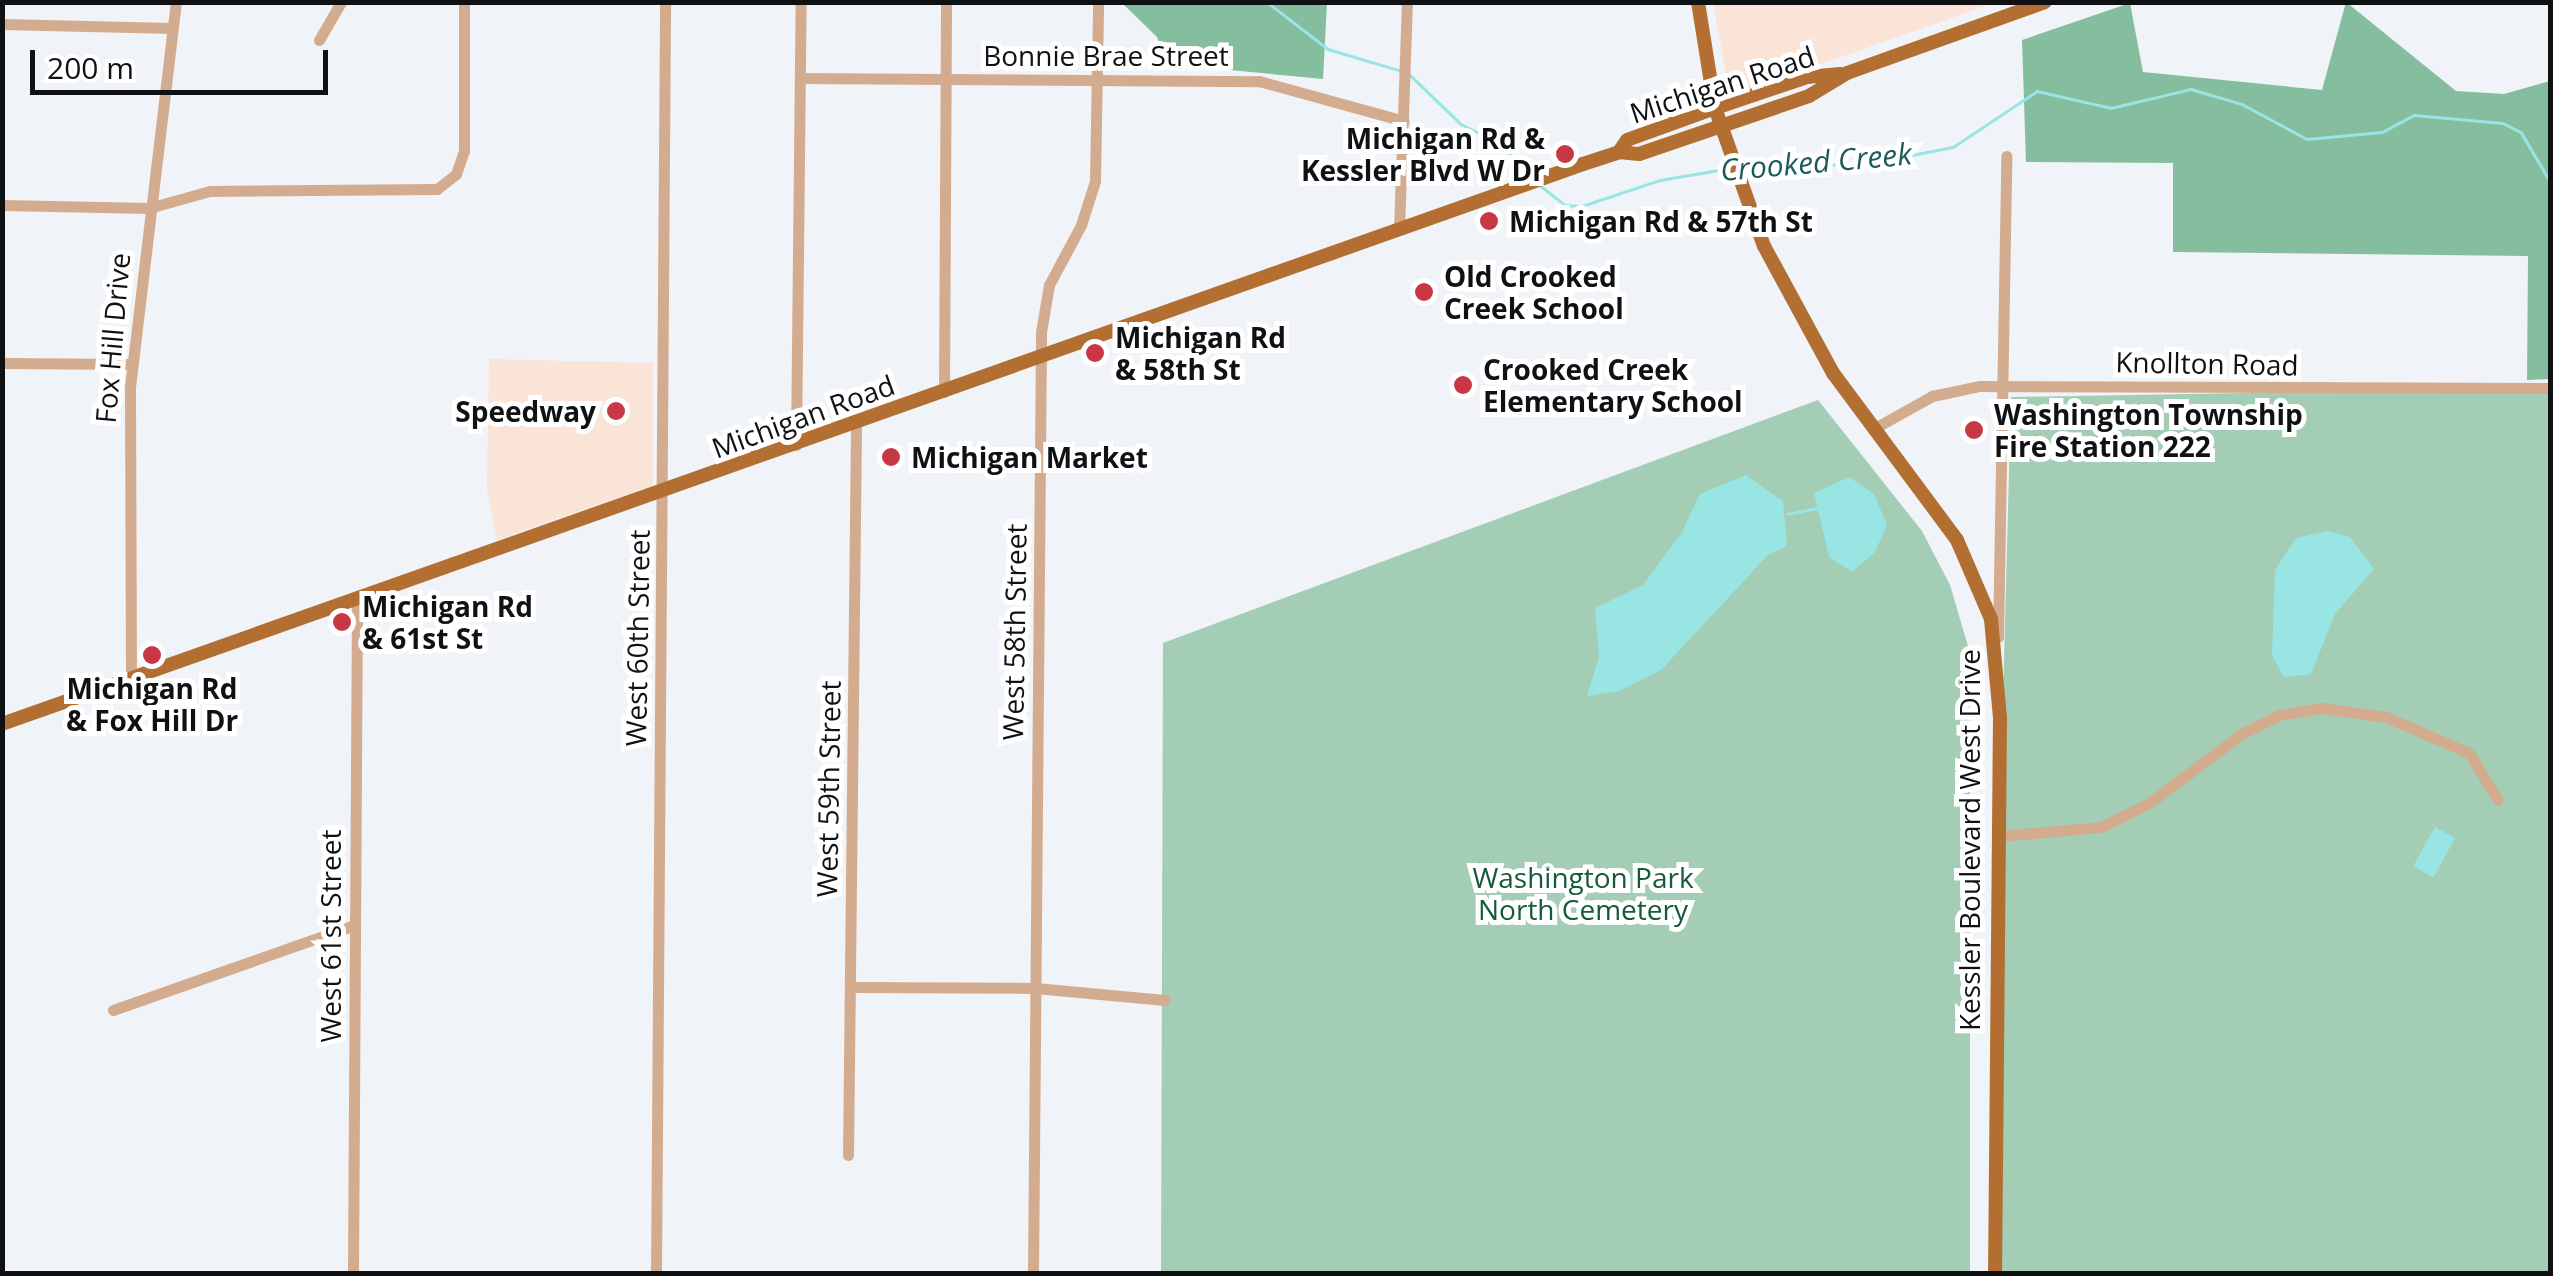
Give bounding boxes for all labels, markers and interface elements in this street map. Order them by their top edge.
scale bar [35,30,332,92]
street label: Bonnie Brae Street [983,38,1229,72]
street label: Michigan Road [1626,38,1818,130]
text: 200 m [47,47,134,88]
place label: Michigan Rd & Kessler Blvd W Dr [1301,121,1545,187]
water label: Crooked Creek [1719,136,1913,188]
marker: Michigan Rd & Kessler Blvd W Dr [1554,143,1576,165]
place label: Michigan Rd & 57th St [1509,204,1813,238]
marker: Michigan Rd & 57th St [1478,210,1500,232]
street label: Fox Hill Drive [88,251,136,425]
place label: Old Crooked Creek School [1444,259,1624,325]
marker: Old Crooked Creek School [1413,281,1435,303]
place label: Michigan Rd & 58th St [1115,320,1286,386]
marker: Michigan Rd & 58th St [1084,342,1106,364]
street label: Knollton Road [2115,345,2299,381]
place label: Crooked Creek Elementary School [1483,352,1743,418]
street label: Michigan Road [707,367,899,465]
marker: Crooked Creek Elementary School [1452,374,1474,396]
place label: Speedway [455,394,596,428]
place label: Washington Township Fire Station 222 [1994,397,2303,463]
marker: Speedway [605,400,627,422]
marker: Washington Township Fire Station 222 [1963,419,1985,441]
place label: Michigan Market [911,440,1148,474]
marker: Michigan Market [880,446,902,468]
street label: West 58th Street [995,523,1033,741]
street label: West 60th Street [618,529,656,747]
place label: Michigan Rd & 61st St [362,589,533,655]
marker: Michigan Rd & 61st St [331,611,353,633]
marker: Michigan Rd & Fox Hill Dr [141,644,163,666]
street label: Kessler Boulevard West Drive [1952,649,1986,1031]
place label: Michigan Rd & Fox Hill Dr [66,671,238,737]
street label: West 59th Street [809,680,847,898]
street label: West 61st Street [313,830,347,1042]
park label: Washington Park North Cemetery [1472,860,1694,926]

